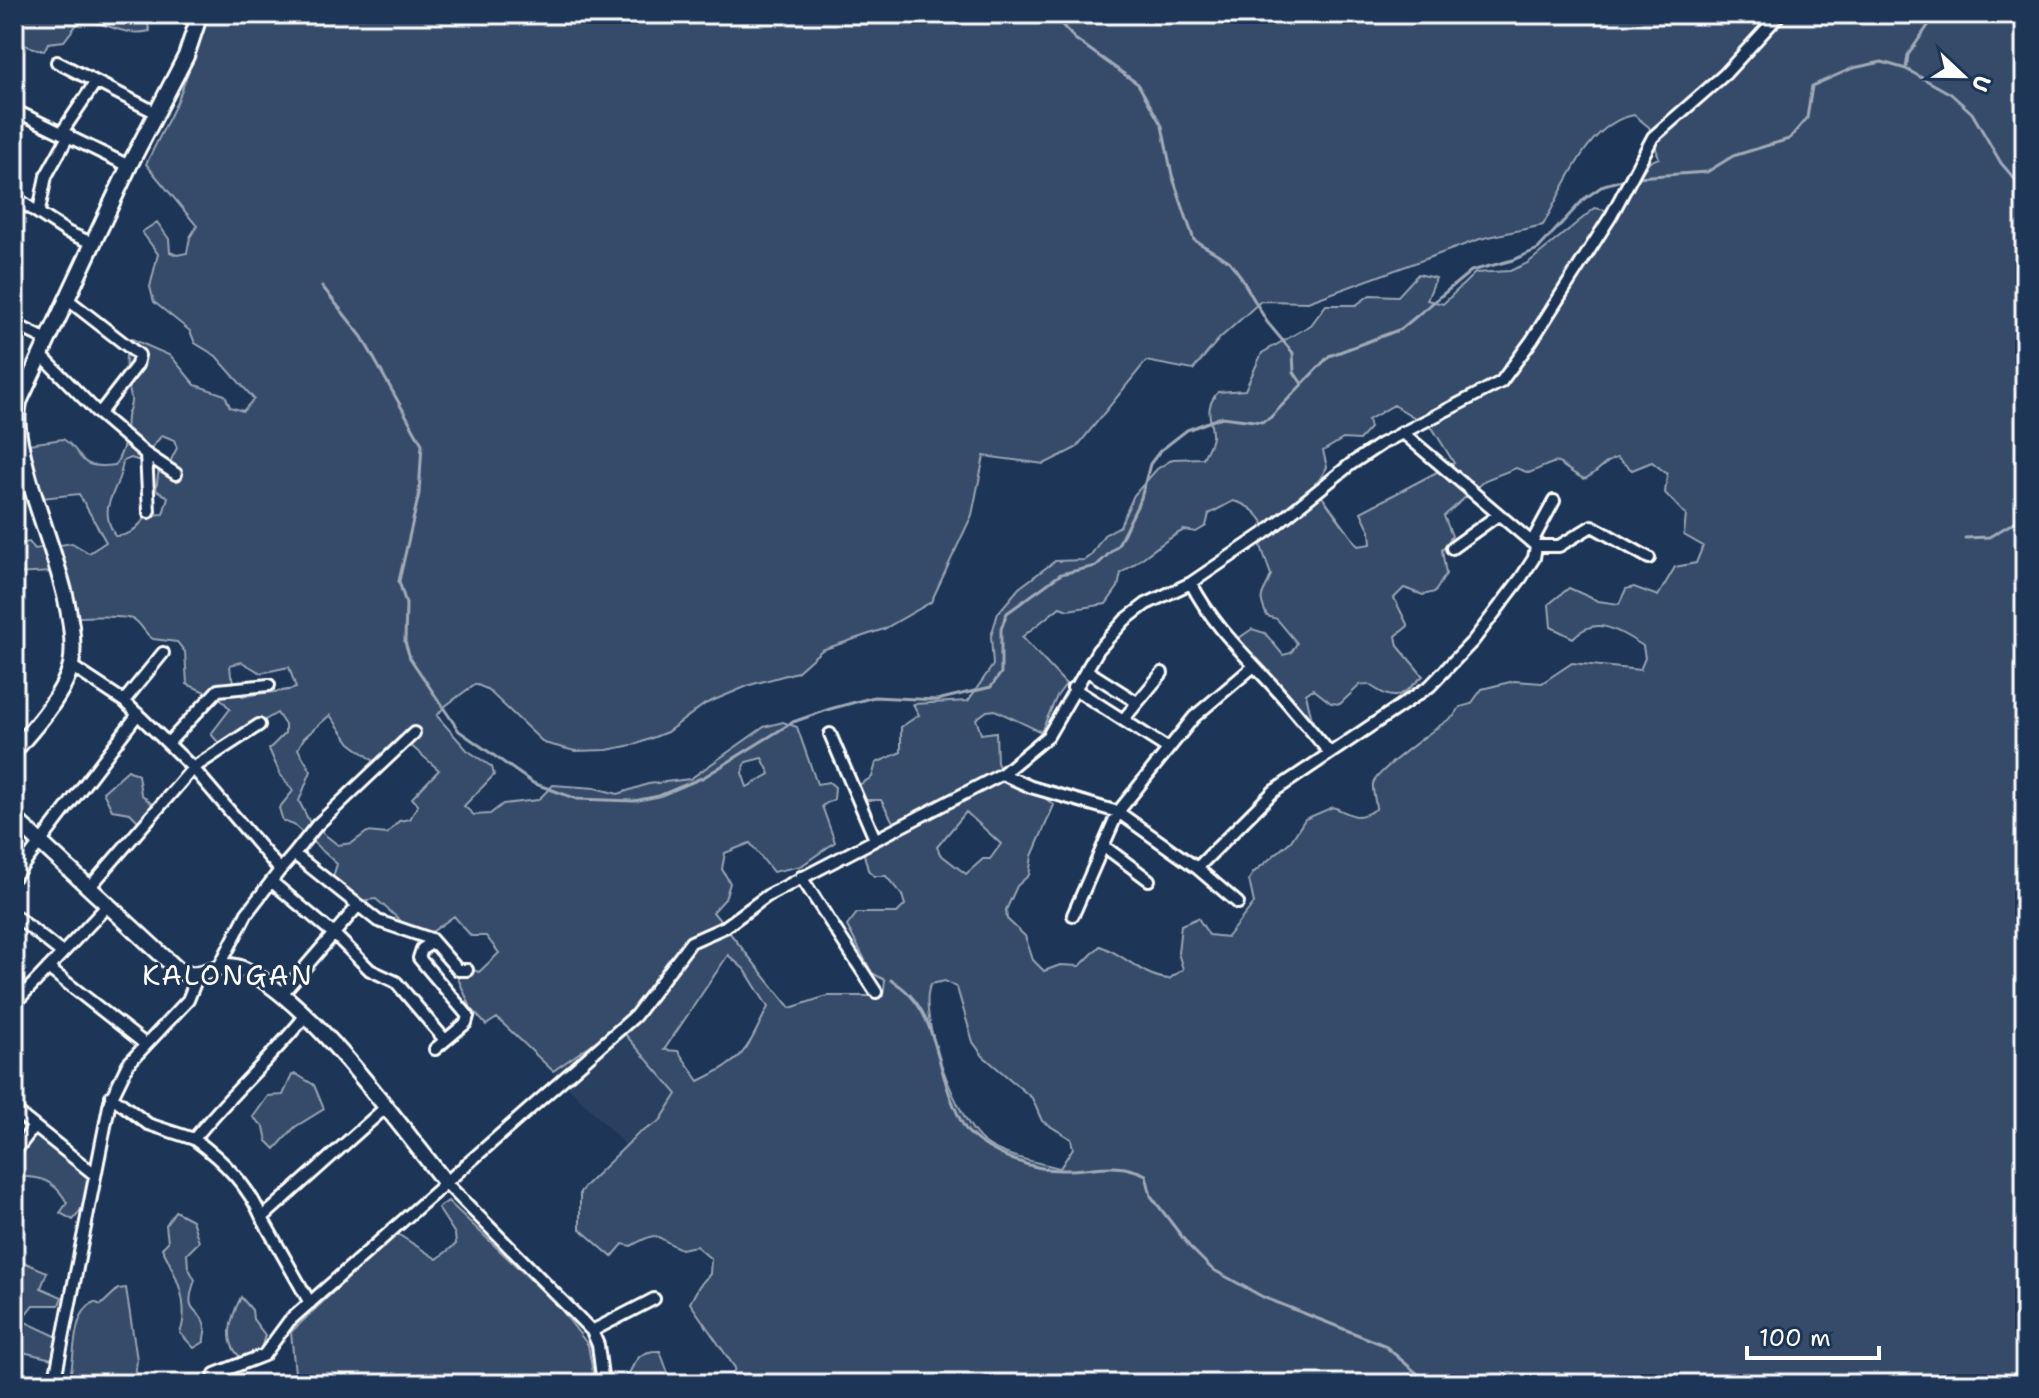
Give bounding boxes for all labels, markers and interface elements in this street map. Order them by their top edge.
north arrow [1923,36,2003,116]
text: U [1965,71,1997,96]
district label: KALONGAN [142,956,314,994]
scale bar [1747,1310,1879,1360]
text: 100 m [1759,1322,1831,1354]

